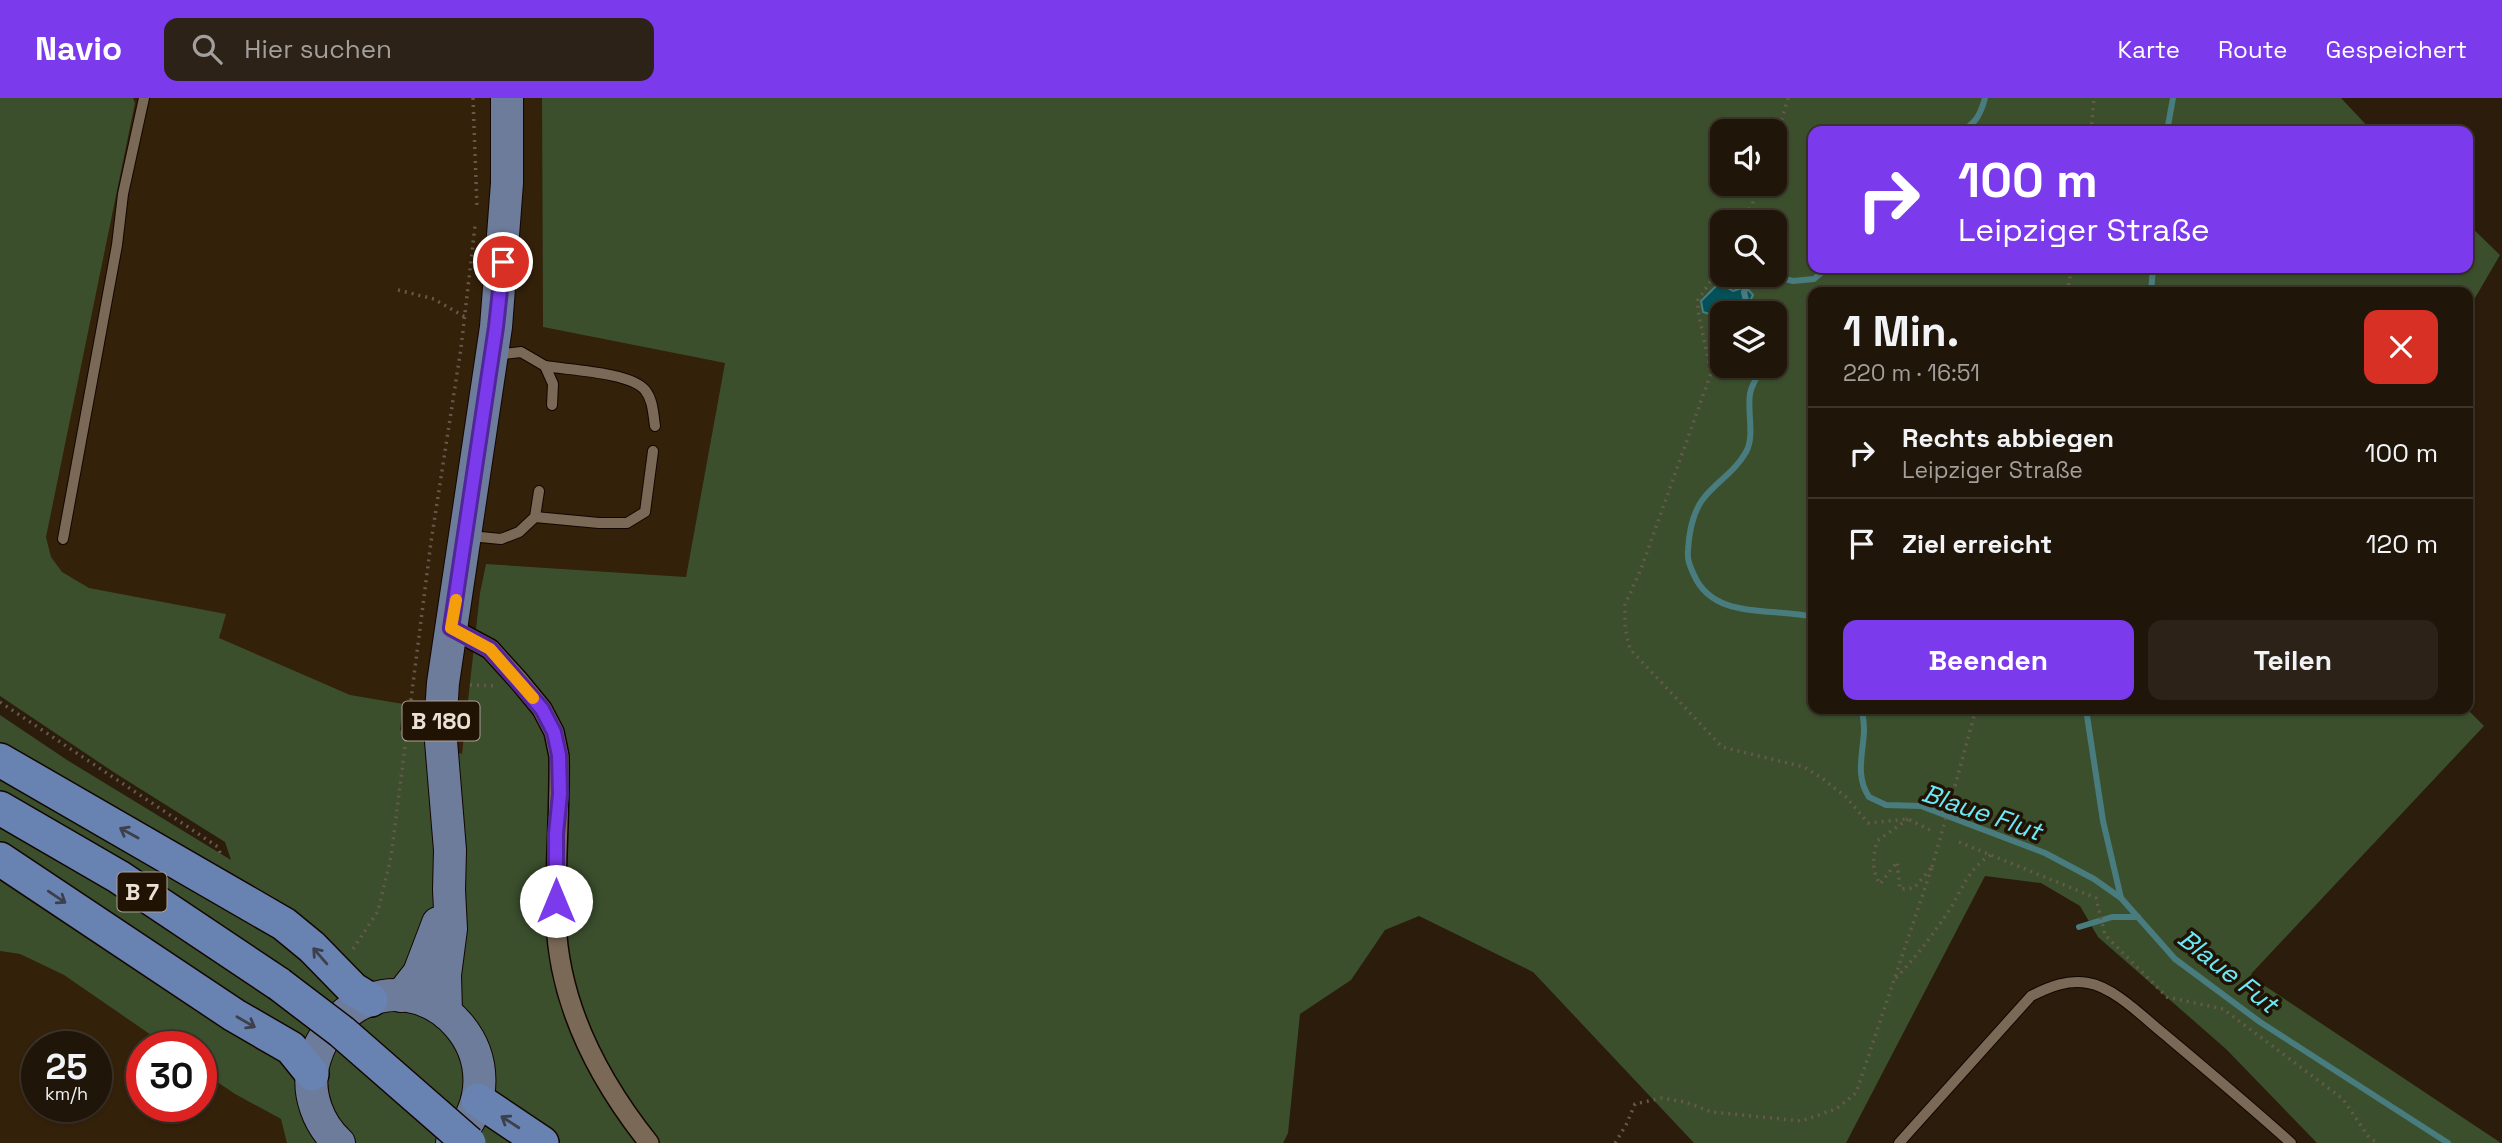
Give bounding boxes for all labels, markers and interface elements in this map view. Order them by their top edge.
search box [164,18,654,81]
text: Navio [35,28,122,70]
icon: search [188,30,226,68]
text: Hier suchen [244,32,392,66]
text: Karte [2118,34,2180,65]
text: Route [2218,34,2287,65]
text: Gespeichert [2325,34,2467,65]
map controls [1710,119,1787,378]
button: sound [1710,119,1787,196]
text: 100 m [1958,149,2098,211]
icon: right [1843,154,1934,245]
button: search [1710,210,1787,287]
text: Leipziger Straße [1958,210,2210,250]
pin [473,232,533,292]
icon: arrive [484,243,522,281]
button: layers [1710,301,1787,378]
text: 1 Min. [1843,305,1959,358]
button: close [2364,310,2438,384]
text: 220 m · 16:51 [1843,358,1980,388]
text: Rechts abbiegen [1902,421,2114,455]
icon: right [1843,434,1881,472]
text: 100 m [2365,436,2438,470]
text: Leipziger Straße [1902,455,2083,485]
icon: arrive [1843,525,1881,563]
text: Ziel erreicht [1902,527,2052,561]
text: 120 m [2366,527,2438,561]
button: Beenden [1843,620,2134,700]
button: Teilen [2148,620,2438,700]
road number: B 180 [402,702,480,740]
water label: Blaue Flut [1918,776,2048,849]
one-way arrow [120,826,140,840]
position arrow [519,864,593,938]
road number: B 7 [118,872,166,912]
one-way arrow [46,890,66,904]
water label: Blaue Fut [2171,921,2287,1022]
one-way arrow [312,947,328,965]
one-way arrow [236,1015,256,1029]
speed limit sign: 30 [126,1031,217,1122]
text: 25 [46,1045,87,1089]
text: km/h [45,1082,88,1105]
one-way arrow [500,1115,520,1129]

